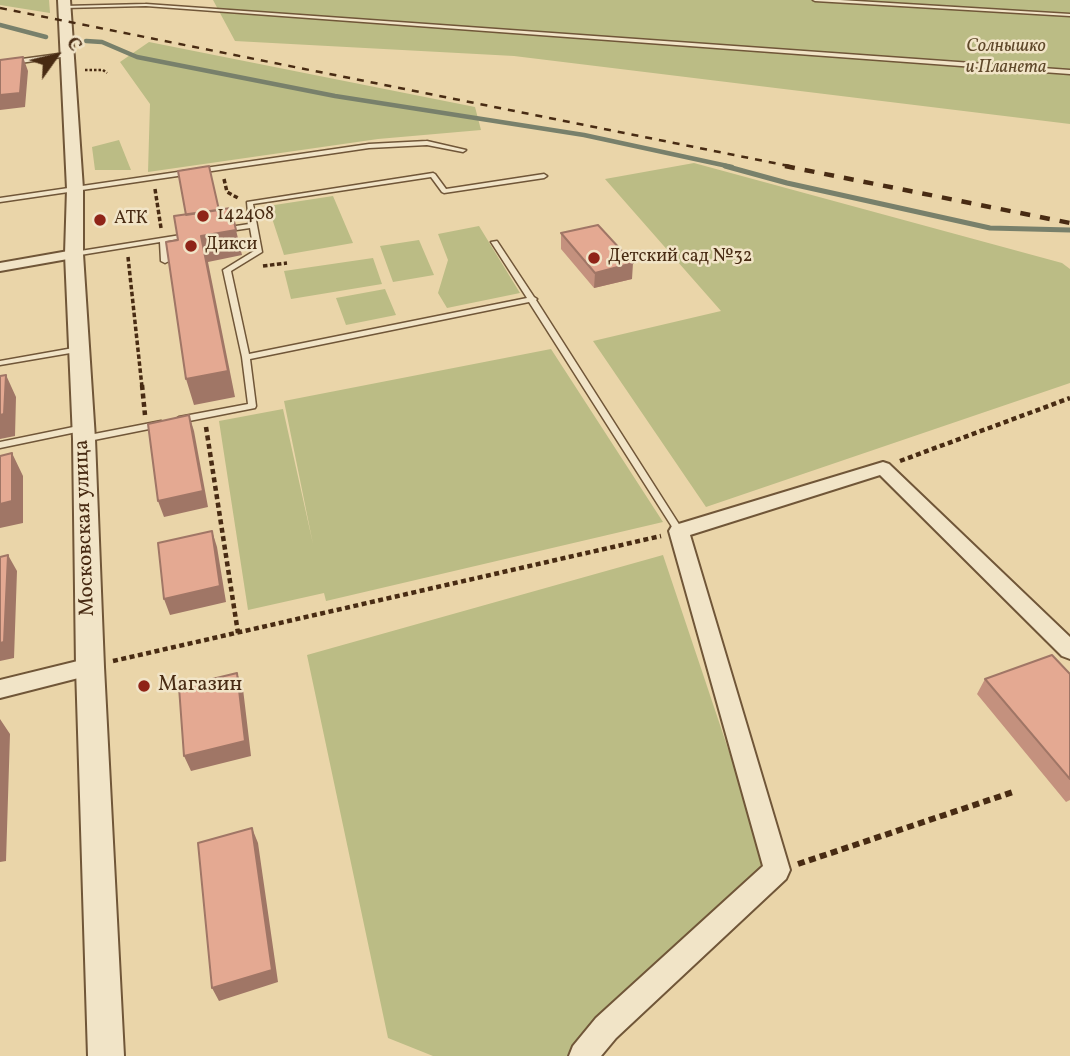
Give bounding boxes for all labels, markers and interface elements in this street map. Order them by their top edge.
north arrow [21,21,91,91]
text: С [59,32,88,57]
park label: Солнышко и Планета [966,37,1046,80]
place label: 142408 [217,205,274,227]
marker: 142408 [195,208,211,224]
place label: АТК [114,209,148,231]
marker: АТК [92,212,108,228]
place label: Дикси [205,235,257,257]
marker: Дикси [183,238,199,254]
place label: Детский сад №32 [608,247,752,269]
marker: Детский сад №32 [586,250,602,266]
street label: Московская улица [70,439,102,617]
place label: Магазин [158,673,242,699]
marker: Магазин [136,678,152,694]

